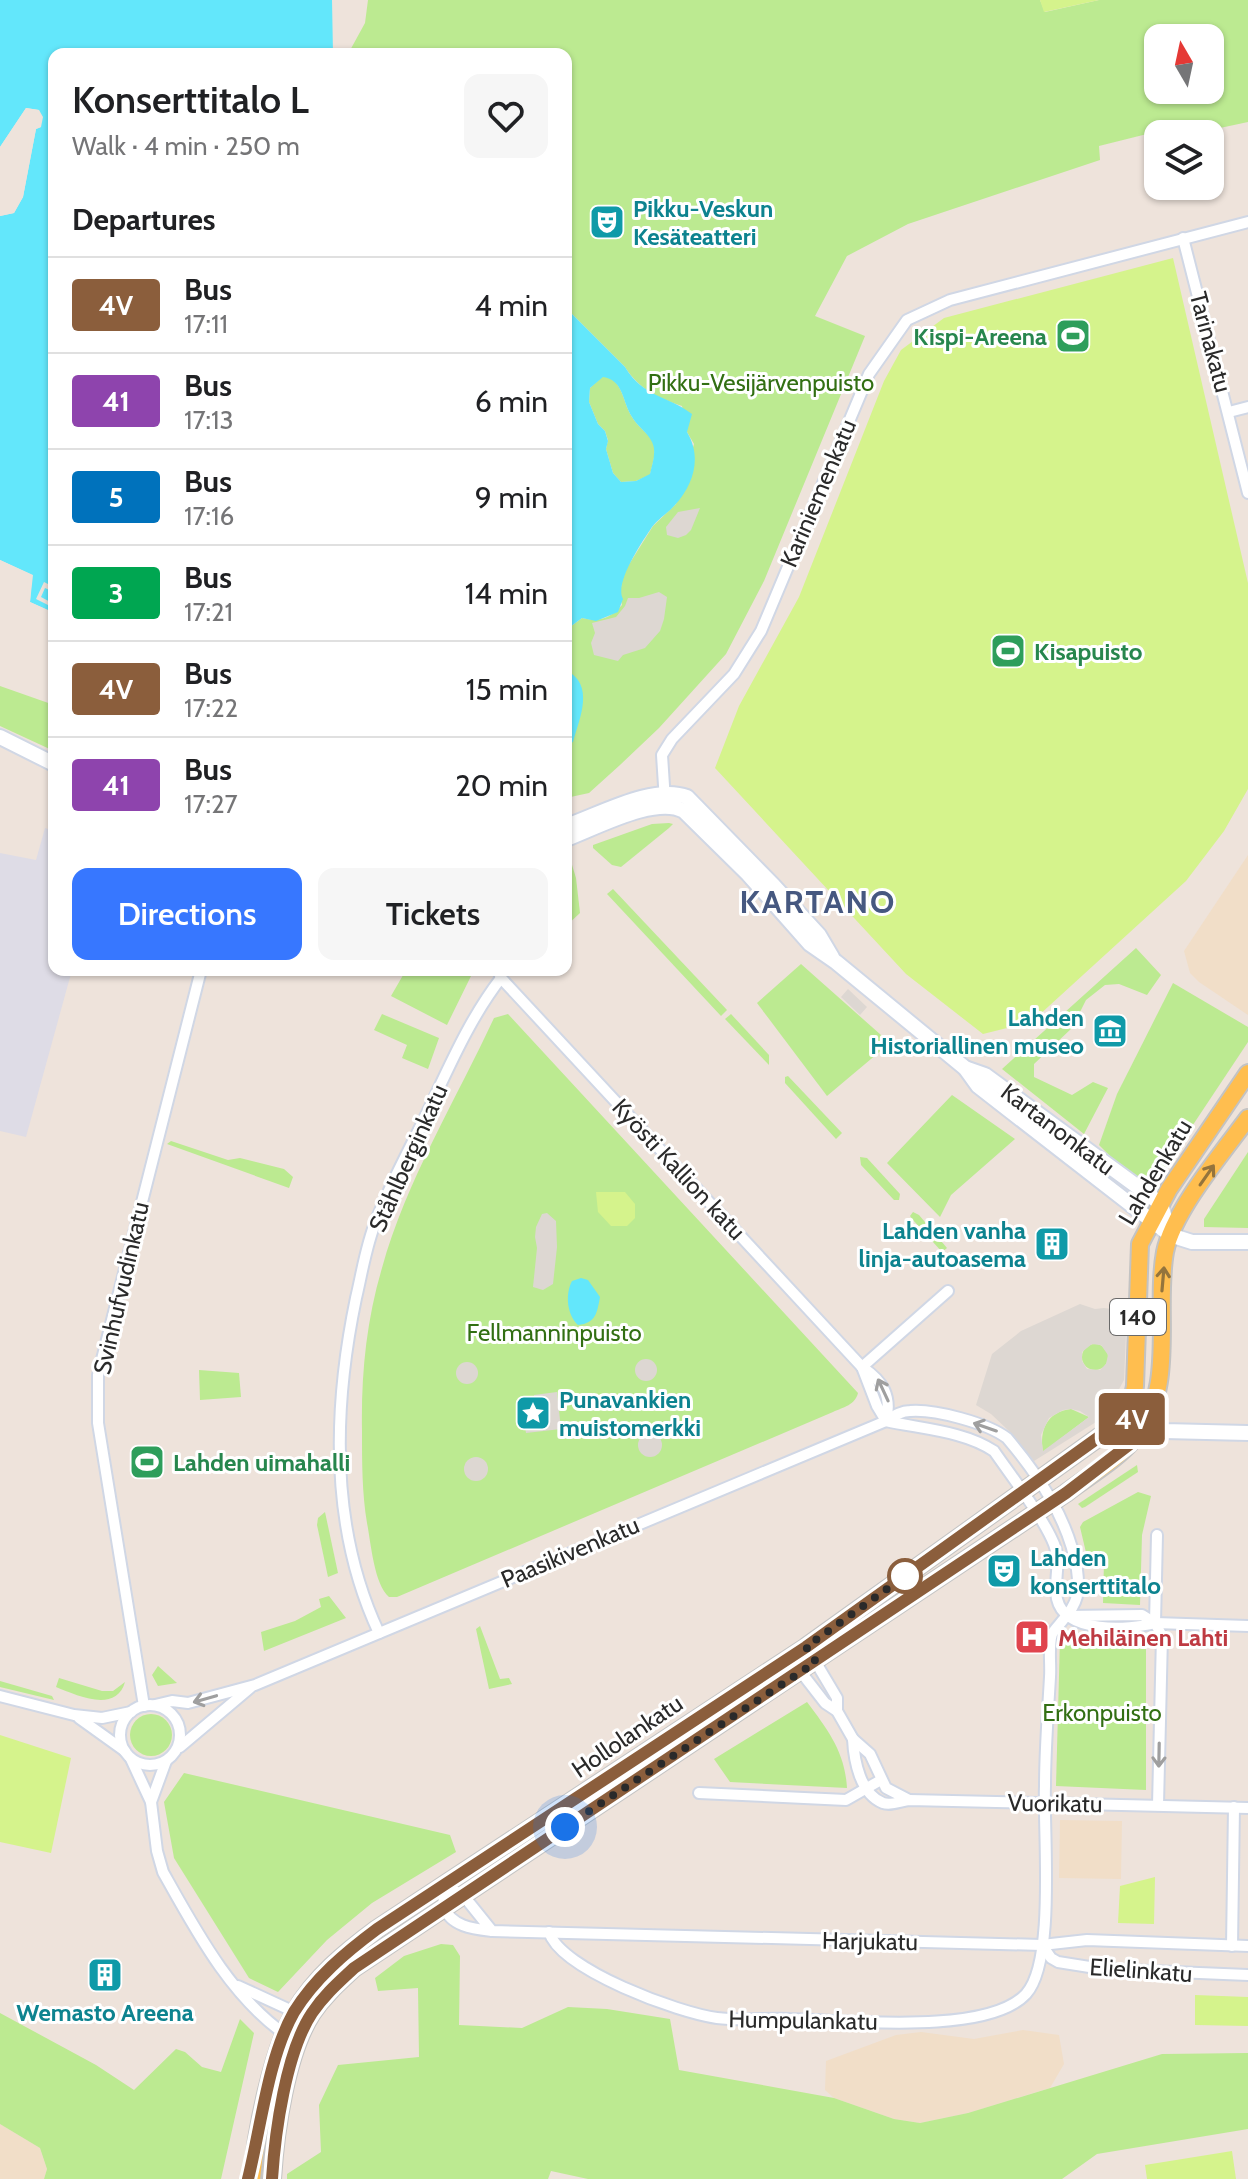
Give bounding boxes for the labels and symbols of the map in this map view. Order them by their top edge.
north arrow [1144,24,1224,104]
place label: Pikku-Veskun Kesäteatteri [633,194,773,251]
theatre icon: Pikku-Veskun Kesäteatteri [588,203,626,241]
street label: Tarinakatu [1184,288,1238,396]
sports icon: Kispi-Areena [1054,317,1092,355]
place label: Kispi-Areena [913,322,1047,351]
park label: Pikku-Vesijärvenpuisto [648,368,874,397]
street label: Kariniemenkatu [774,415,862,571]
sports icon: Kisapuisto [989,632,1027,670]
place label: Kisapuisto [1034,637,1143,666]
district label: KARTANO [740,882,896,921]
place label: Lahden Historiallinen museo [870,1003,1084,1060]
museum icon: Lahden Historiallinen museo [1091,1012,1129,1050]
street label: Kartanonkatu [995,1077,1121,1181]
street label: Ståhlberginkatu [363,1080,453,1236]
street label: Kyösti Kallion katu [606,1093,752,1245]
street label: Lahdenkatu [1112,1114,1198,1230]
one-way arrow [1198,1165,1215,1186]
street label: Svinhufvudinkatu [87,1199,155,1377]
place label: Lahden vanha linja-autoasema [859,1216,1026,1273]
building icon: Lahden vanha linja-autoasema [1033,1225,1071,1263]
one-way arrow [1155,1266,1170,1293]
road number: 140 [1110,1299,1166,1335]
park label: Fellmanninpuisto [466,1318,642,1347]
one-way arrow [875,1379,890,1403]
place label: Punavankien muistomerkki [559,1385,701,1442]
line badge: 4V [1096,1393,1168,1445]
place icon: Punavankien muistomerkki [514,1394,552,1432]
one-way arrow [973,1418,998,1433]
sports icon: Lahden uimahalli [128,1443,166,1481]
place label: Lahden uimahalli [173,1448,350,1477]
street label: Paasikivenkatu [497,1510,643,1594]
place label: Lahden konserttitalo [1030,1543,1161,1600]
theatre icon: Lahden konserttitalo [985,1552,1023,1590]
unlabelled marker [888,1559,922,1593]
hospital icon: Mehiläinen Lahti [1013,1618,1051,1656]
place label: Mehiläinen Lahti [1058,1623,1228,1652]
street label: Hollolankatu [566,1688,688,1784]
one-way arrow [193,1692,219,1707]
park label: Erkonpuisto [1042,1698,1162,1727]
one-way arrow [1151,1741,1167,1768]
street label: Vuorikatu [1007,1788,1103,1818]
your location [545,1807,585,1847]
street label: Harjukatu [822,1926,918,1956]
street label: Elielinkatu [1089,1952,1193,1988]
building icon: Wemasto Areena [86,1956,124,1994]
place label: Wemasto Areena [16,1998,194,2027]
street label: Humpulankatu [728,2004,878,2036]

